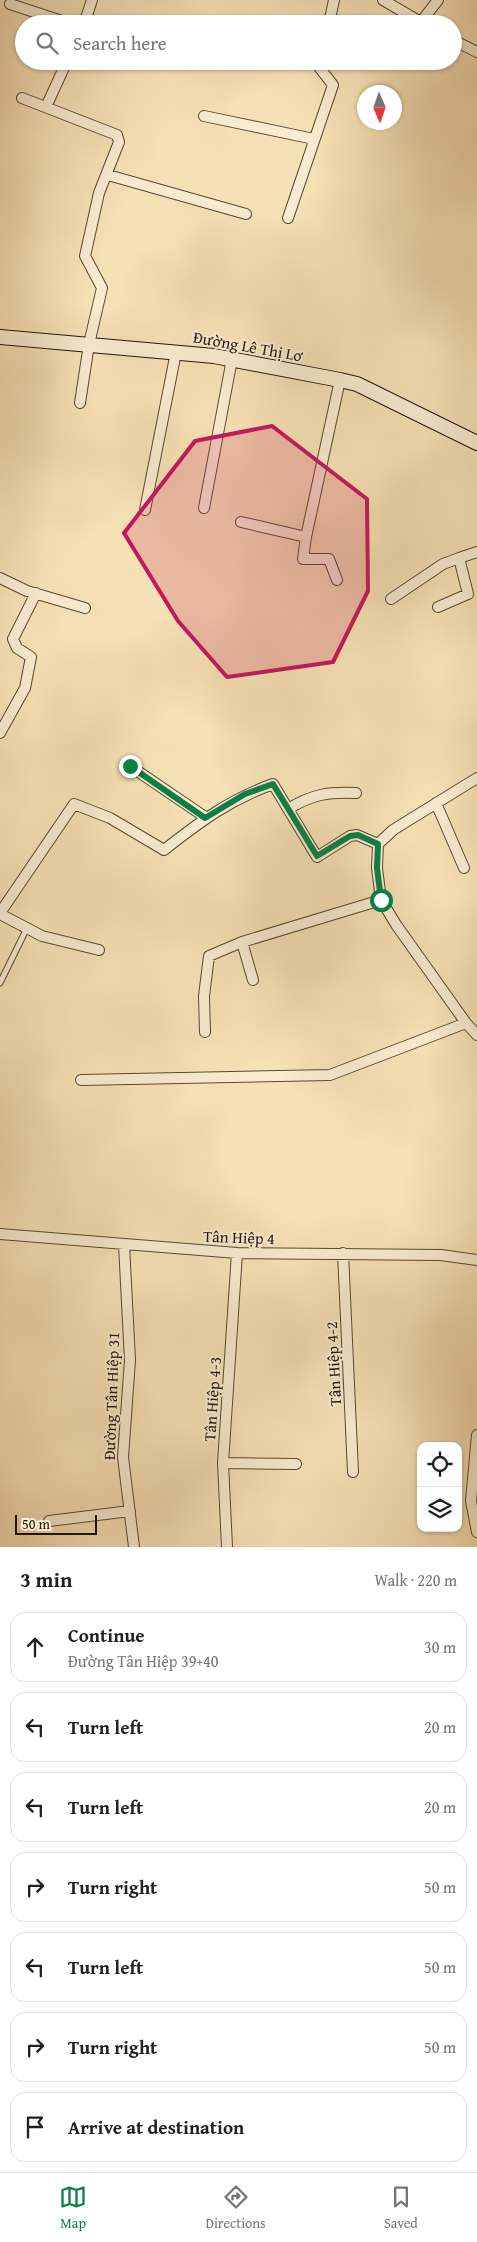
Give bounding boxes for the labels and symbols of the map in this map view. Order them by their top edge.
north arrow [357,85,402,130]
street label: Đường Lê Thị Lơ [191,325,306,368]
route end [119,755,142,778]
route start [370,889,393,912]
street label: Tân Hiệp 4 [203,1224,275,1250]
street label: Tân Hiệp 4-2 [319,1321,347,1407]
street label: Đường Tân Hiệp 31 [97,1331,125,1461]
street label: Tân Hiệp 4-3 [197,1356,227,1442]
scale bar [15,1512,98,1535]

